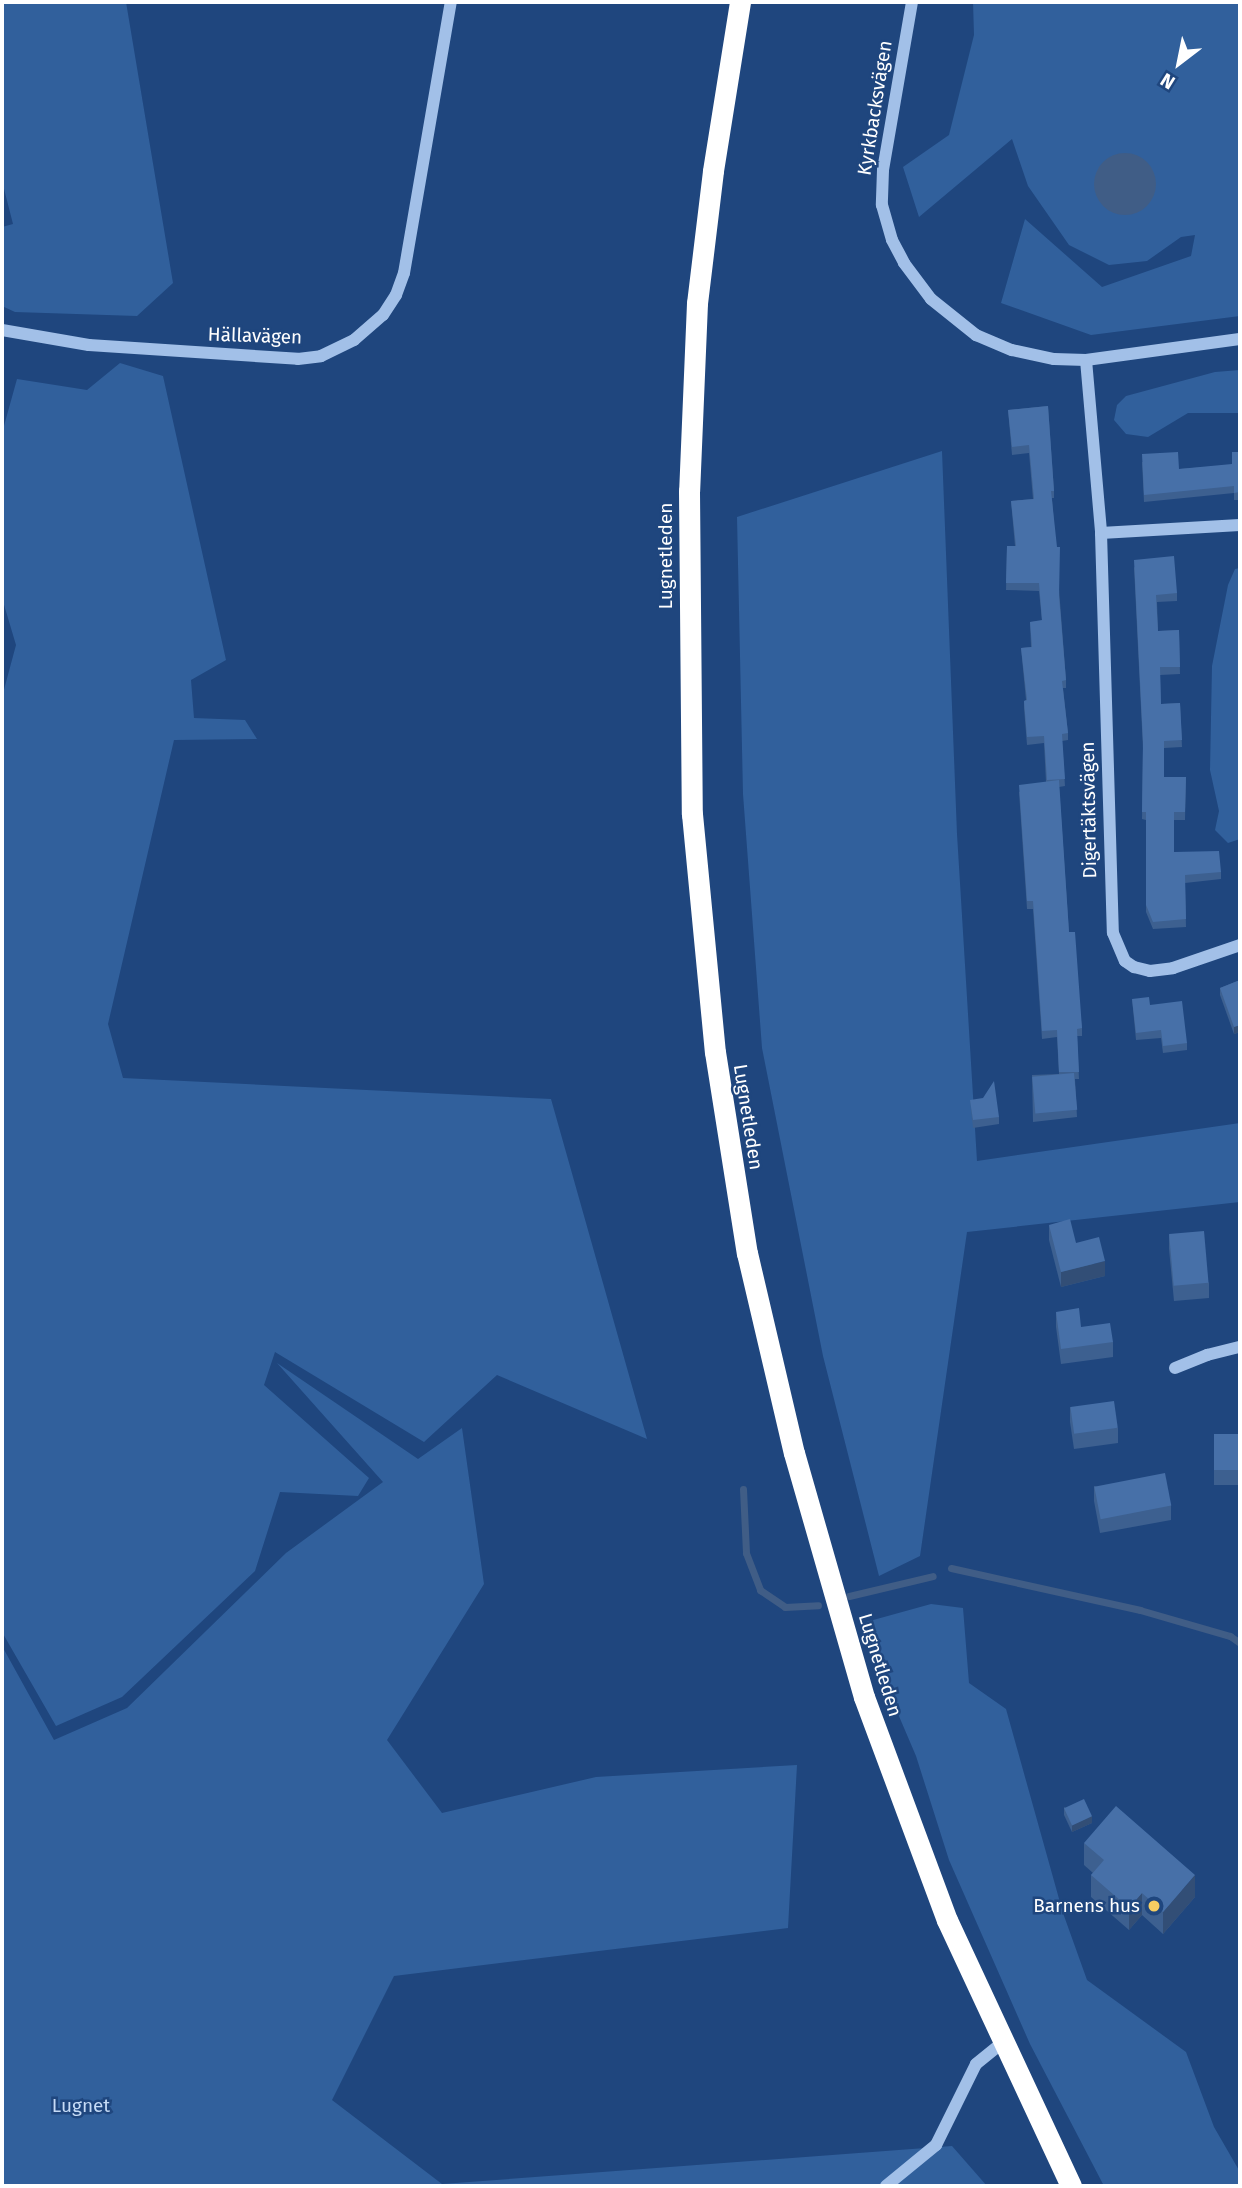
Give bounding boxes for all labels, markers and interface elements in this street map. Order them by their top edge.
north arrow [1144,28,1214,98]
street label: Kyrkbacksvägen [853,39,897,177]
text: N [1156,68,1179,94]
street label: Hällavägen [207,323,303,349]
street label: Lugnetleden [655,503,677,609]
street label: Digertäktsvägen [1076,741,1102,879]
street label: Lugnetleden [728,1062,768,1172]
street label: Lugnetleden [853,1611,907,1719]
place label: Barnens hus [1033,1895,1140,1917]
marker: Barnens hus [1146,1898,1162,1914]
park label: Lugnet [52,2095,110,2117]

